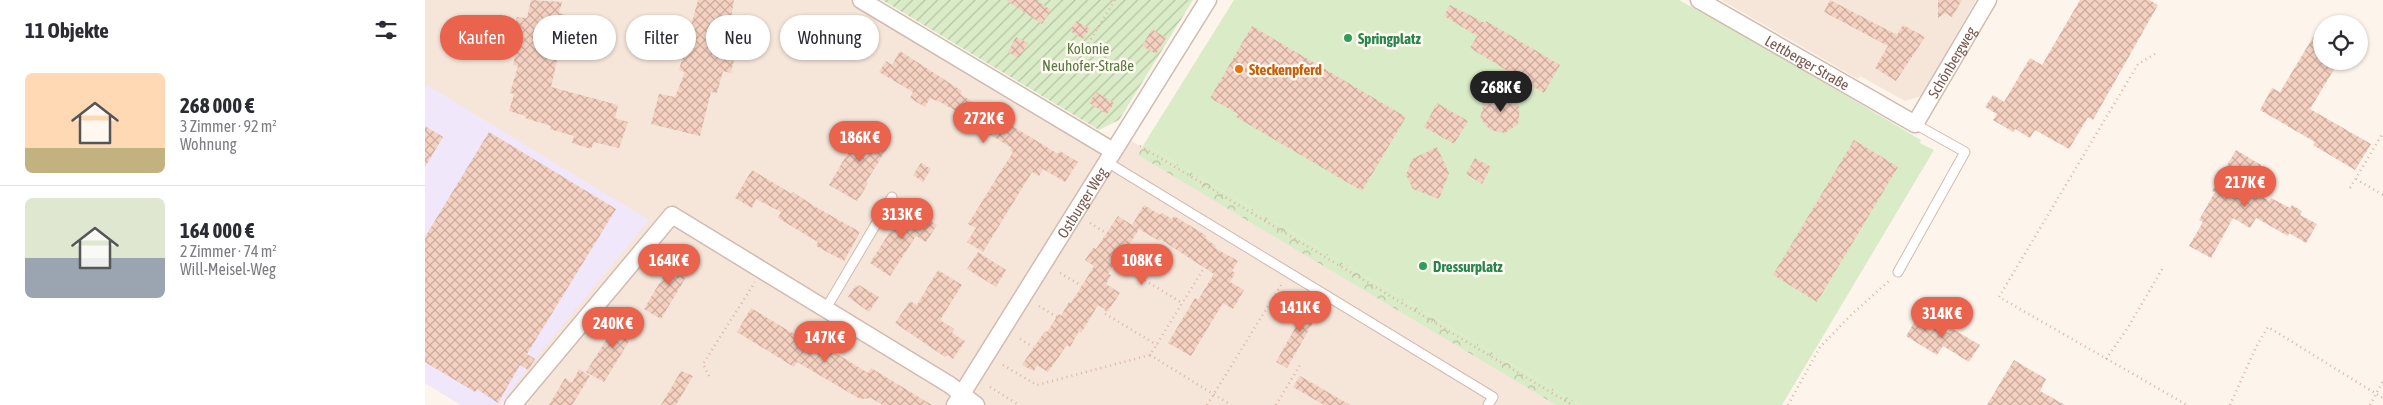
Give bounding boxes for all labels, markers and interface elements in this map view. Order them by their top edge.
chip: Kaufen [440,15,523,60]
chip: Mieten [533,15,616,60]
chip: Filter [626,15,696,60]
chip: Neu [706,15,770,60]
chip: Wohnung [780,15,879,60]
map controls [2313,15,2368,70]
button: locate [2313,15,2368,70]
icon: filters [372,16,400,44]
text: 11 Objekte [25,18,109,42]
street label: Schönbergweg [1924,23,1979,101]
place label: Springplatz [1358,30,1421,47]
street label: Lettberger Straße [1762,31,1853,93]
marker: Springplatz [1342,32,1354,44]
park label: Kolonie Neuhofer-Straße [1042,40,1134,74]
place label: Steckenpferd [1249,61,1322,78]
marker: Steckenpferd [1233,63,1245,75]
pin: 268K € [1460,70,1542,113]
text: 268K € [1481,78,1521,96]
icon: home [65,93,125,153]
text: 268 000 € [180,93,254,117]
pin: 272K € [943,102,1025,144]
text: 272K € [964,109,1004,127]
text: 3 Zimmer · 92 m² [180,117,277,135]
pin: 186K € [819,120,901,163]
text: 186K € [840,128,880,146]
text: Wohnung [180,135,237,153]
street label: Ostburger Weg [1053,163,1110,241]
pin: 217K € [2204,166,2286,208]
text: 217K € [2225,173,2265,191]
pin: 313K € [861,198,943,240]
text: 313K € [882,205,922,223]
icon: home [65,218,125,278]
text: 164 000 € [180,218,254,242]
text: 2 Zimmer · 74 m² [180,242,277,260]
pin: 164K € [628,244,710,286]
pin: 108K € [1101,244,1183,286]
text: 164K € [649,251,689,269]
text: 108K € [1122,251,1162,269]
place label: Dressurplatz [1433,258,1503,275]
text: Will-Meisel-Weg [180,260,276,278]
marker: Dressurplatz [1417,260,1429,272]
pin: 141K € [1259,290,1341,333]
pin: 314K € [1901,296,1983,339]
text: 141K € [1280,298,1320,316]
text: 314K € [1922,304,1962,322]
pin: 240K € [572,306,654,349]
text: 240K € [593,314,633,332]
pin: 147K € [784,320,866,363]
text: 147K € [805,328,845,346]

